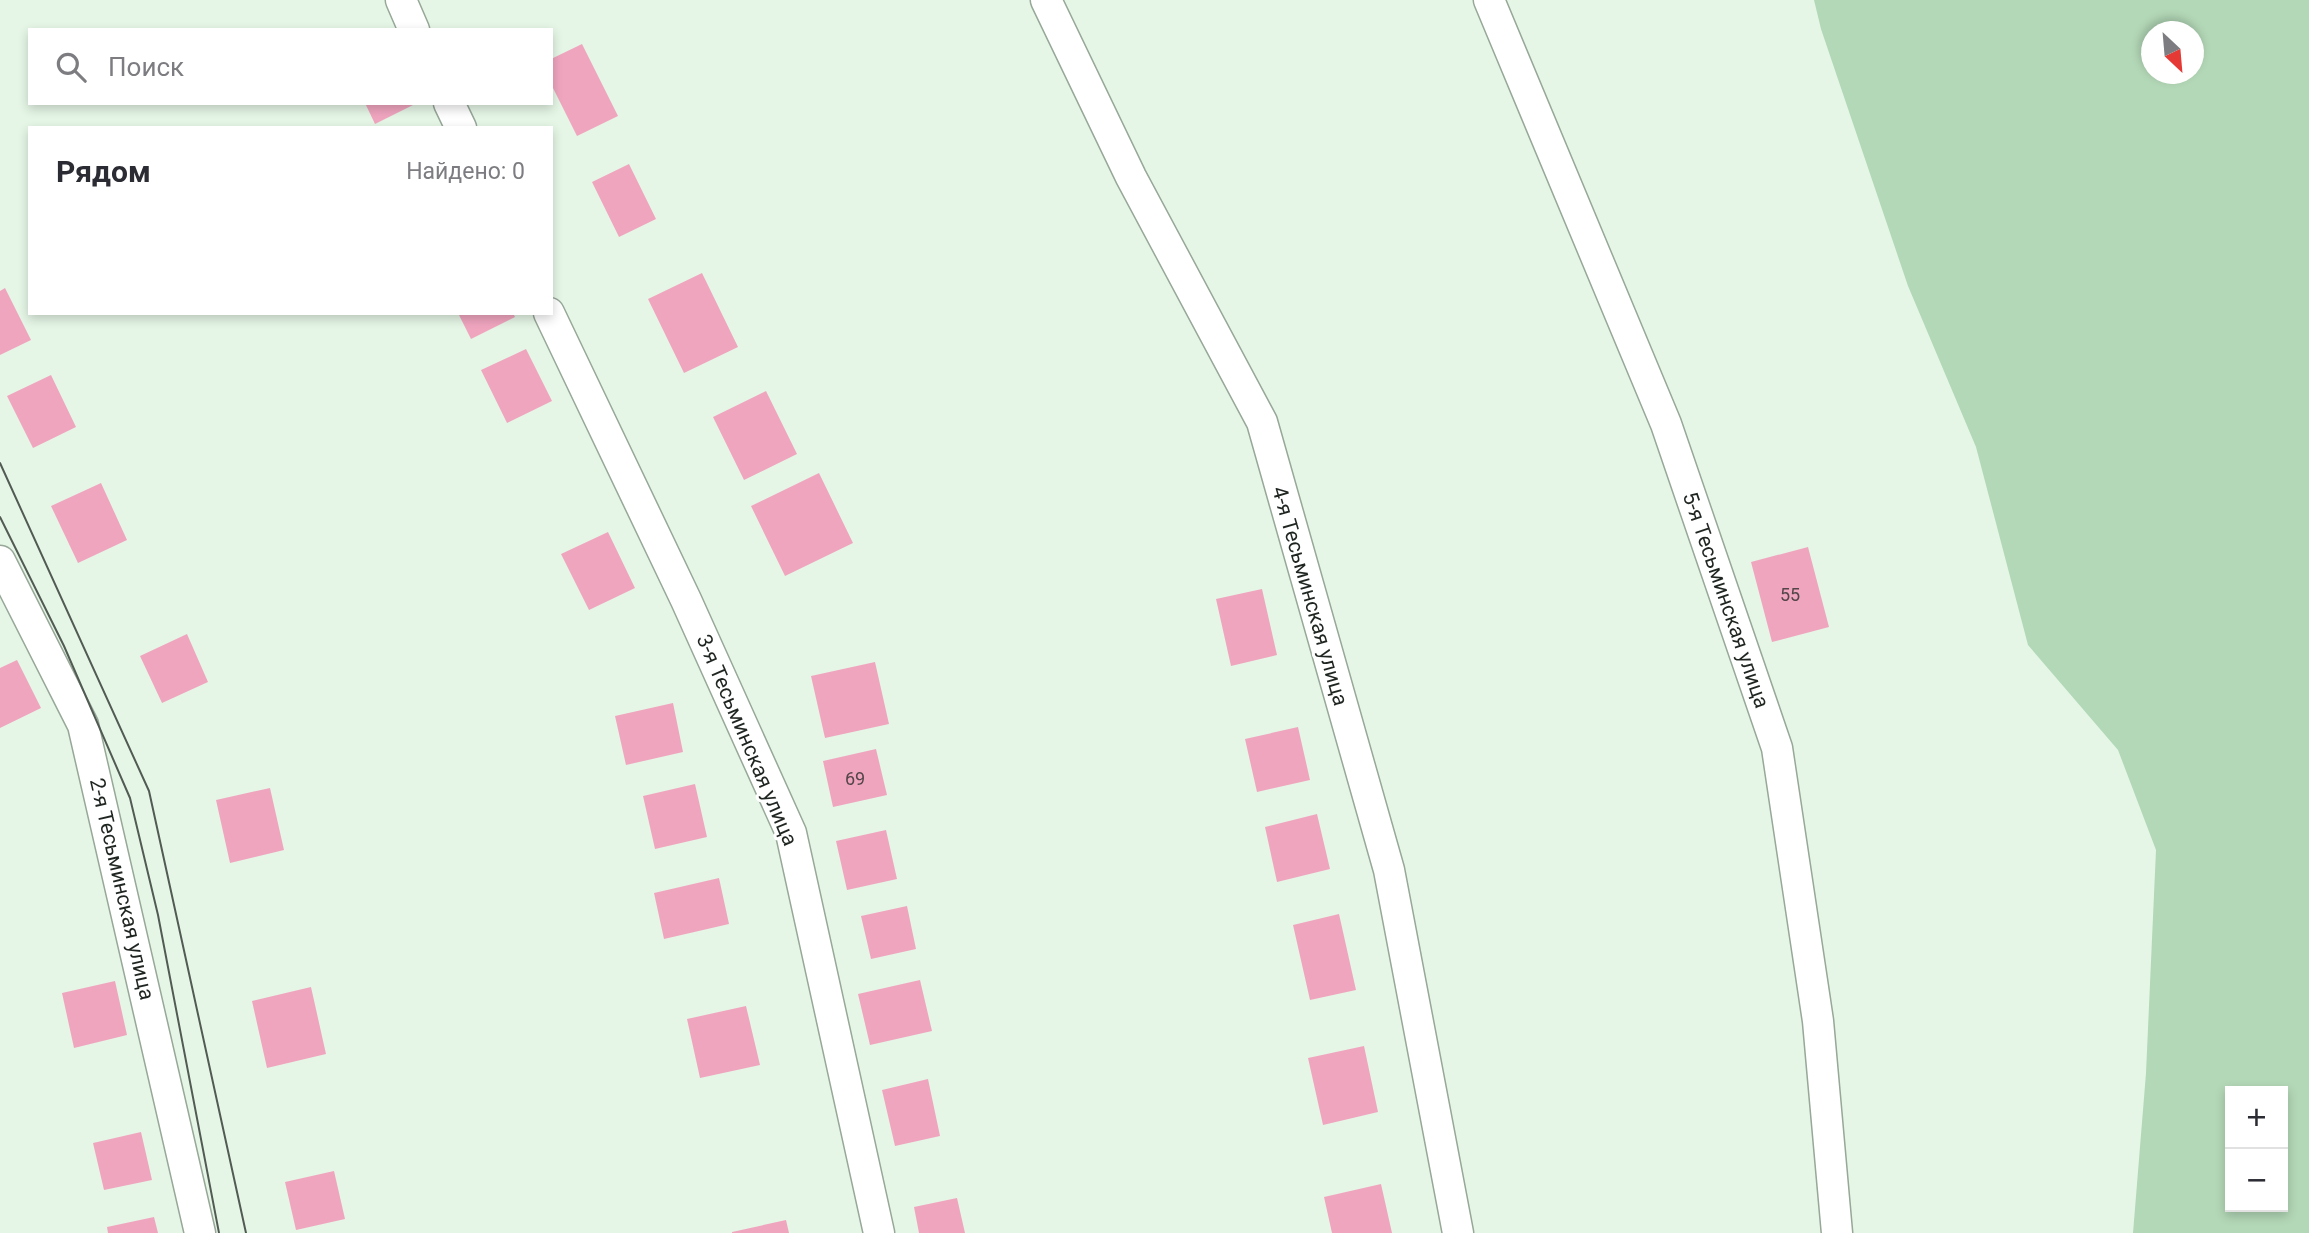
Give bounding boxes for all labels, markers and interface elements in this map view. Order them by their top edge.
north arrow [2141,21,2204,84]
search box [28,28,553,105]
icon: search [52,48,90,86]
text: Поиск [108,52,184,82]
text: Рядом [56,154,151,189]
text: Найдено: 0 [406,158,525,185]
street label: 4-я Тесьминская улица [1267,484,1353,708]
street label: 5-я Тесьминская улица [1678,489,1774,711]
house number: 55 [1780,584,1800,605]
street label: 3-я Тесьминская улица [692,631,802,849]
house number: 69 [845,768,865,789]
street label: 2-я Тесьминская улица [85,776,159,1002]
map controls [2225,1086,2288,1212]
button: + [2225,1086,2288,1149]
button: − [2225,1149,2288,1212]

